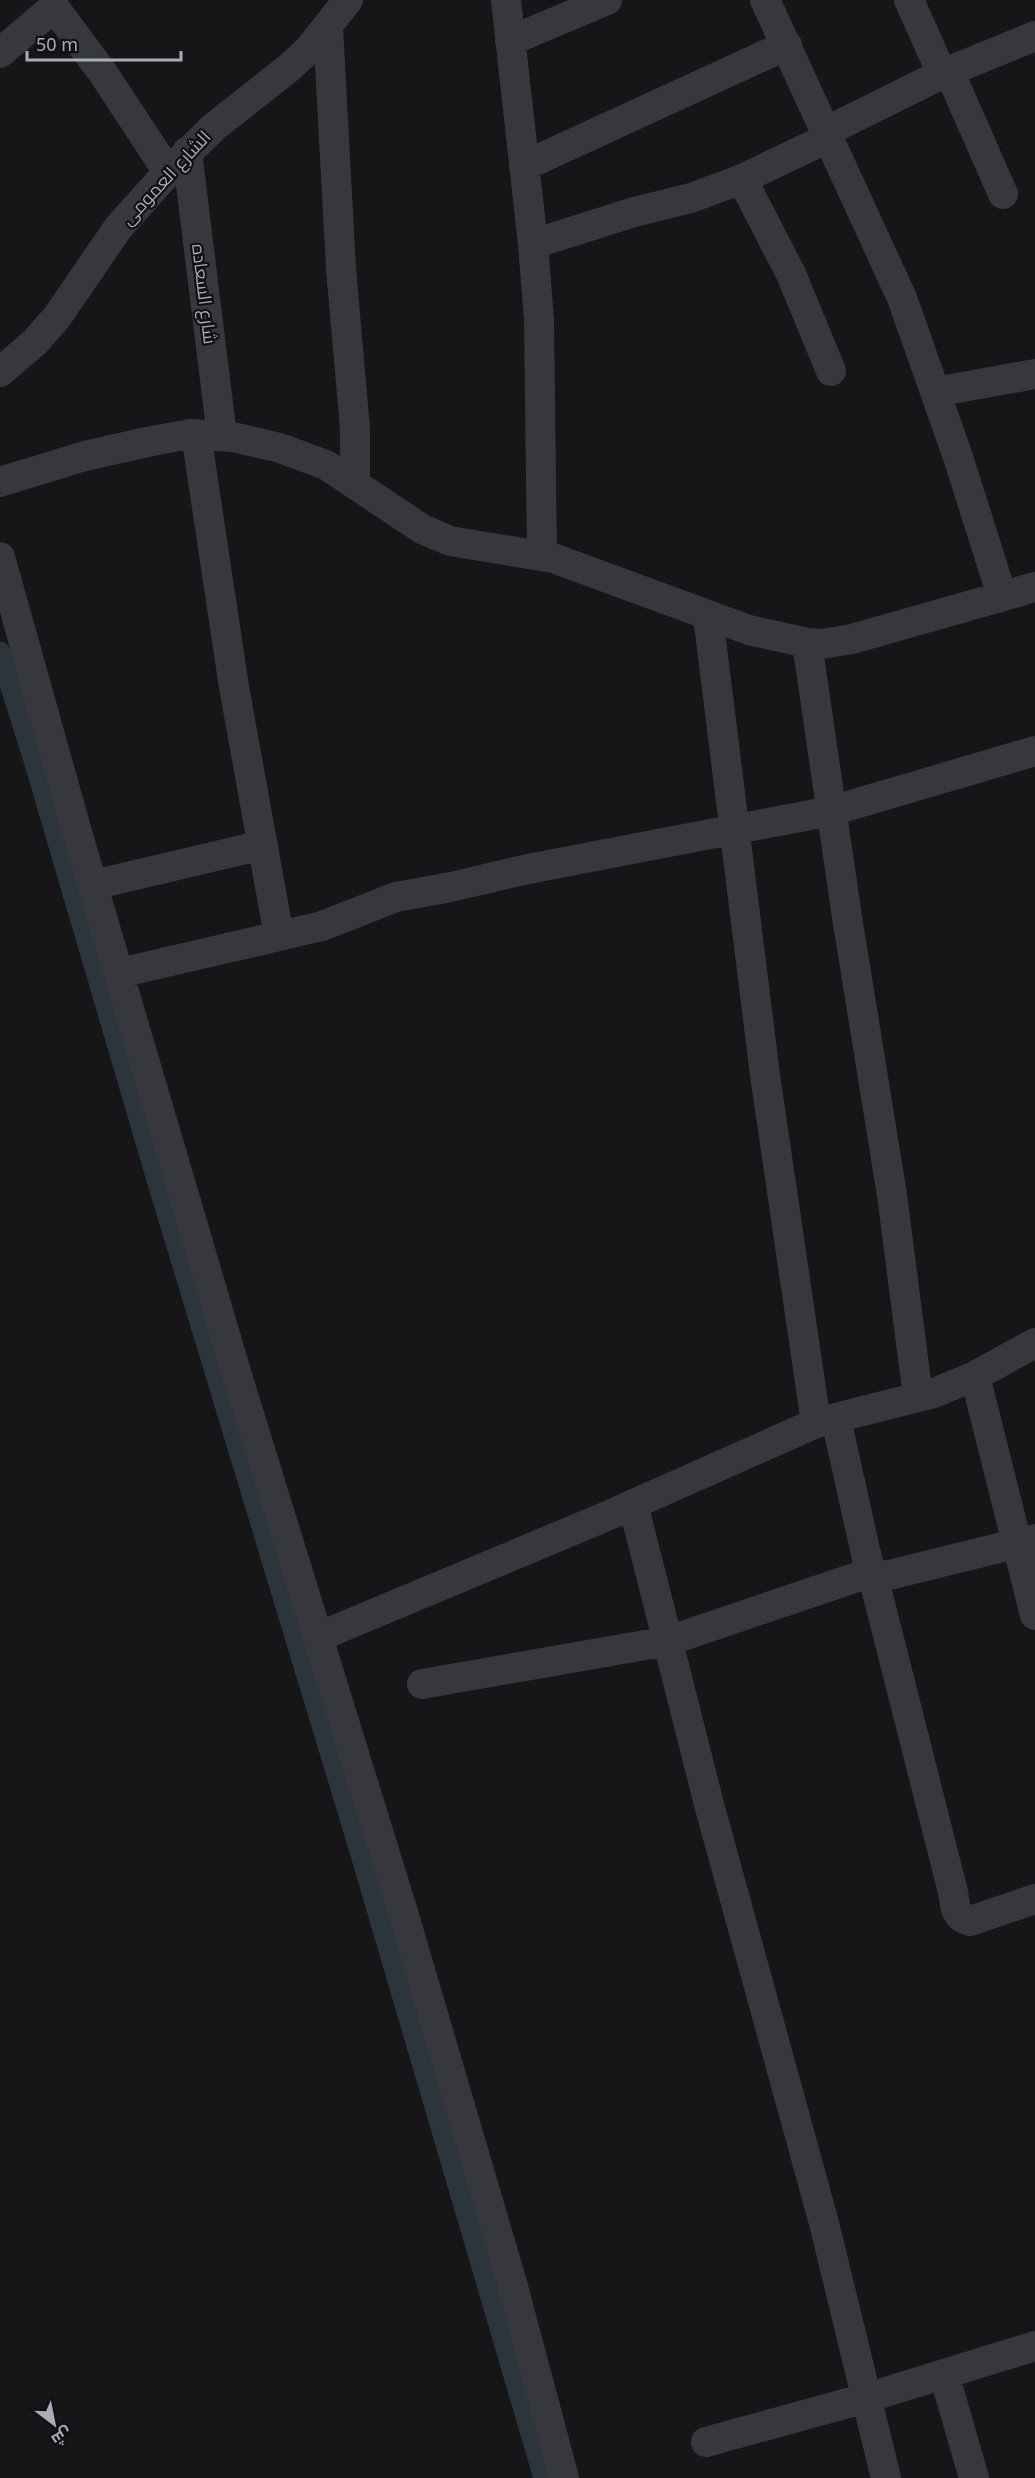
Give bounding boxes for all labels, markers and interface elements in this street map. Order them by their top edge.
scale bar [27,24,182,62]
text: 50 m [36,32,78,56]
street label: الشارع العمومى [115,125,216,231]
street label: شارع السعاده [186,242,223,345]
north arrow [24,2394,84,2454]
text: ش [47,2422,76,2451]

